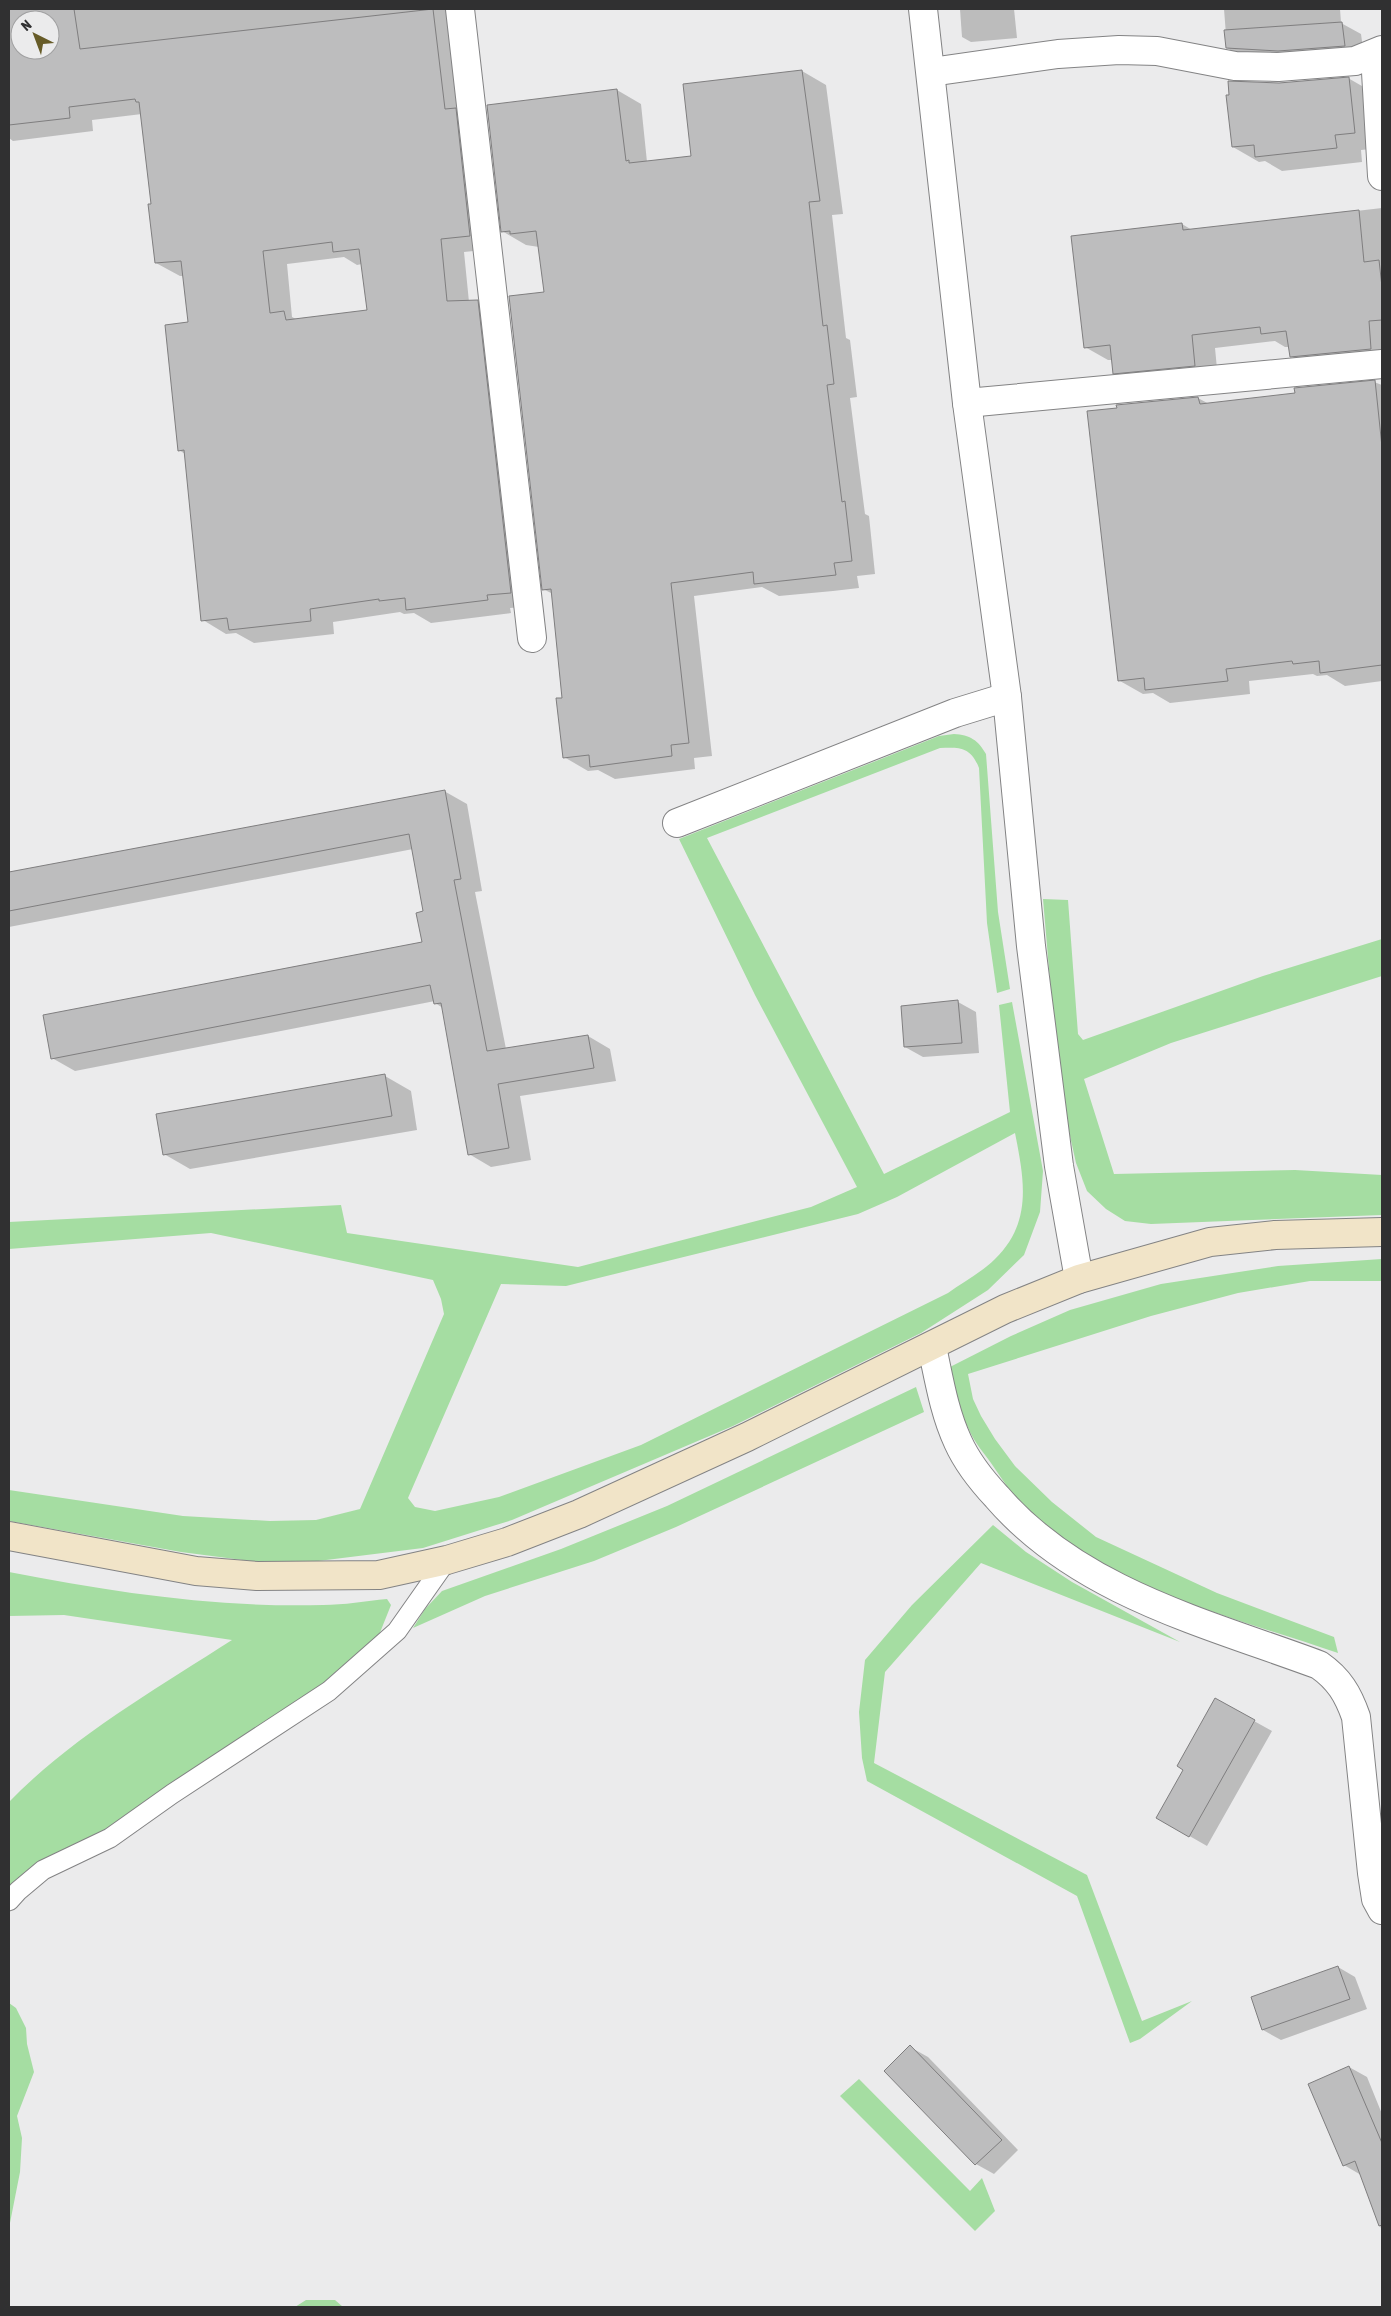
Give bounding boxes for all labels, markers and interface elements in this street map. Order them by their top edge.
north arrow [10,10,60,60]
text: N [18,17,35,34]

